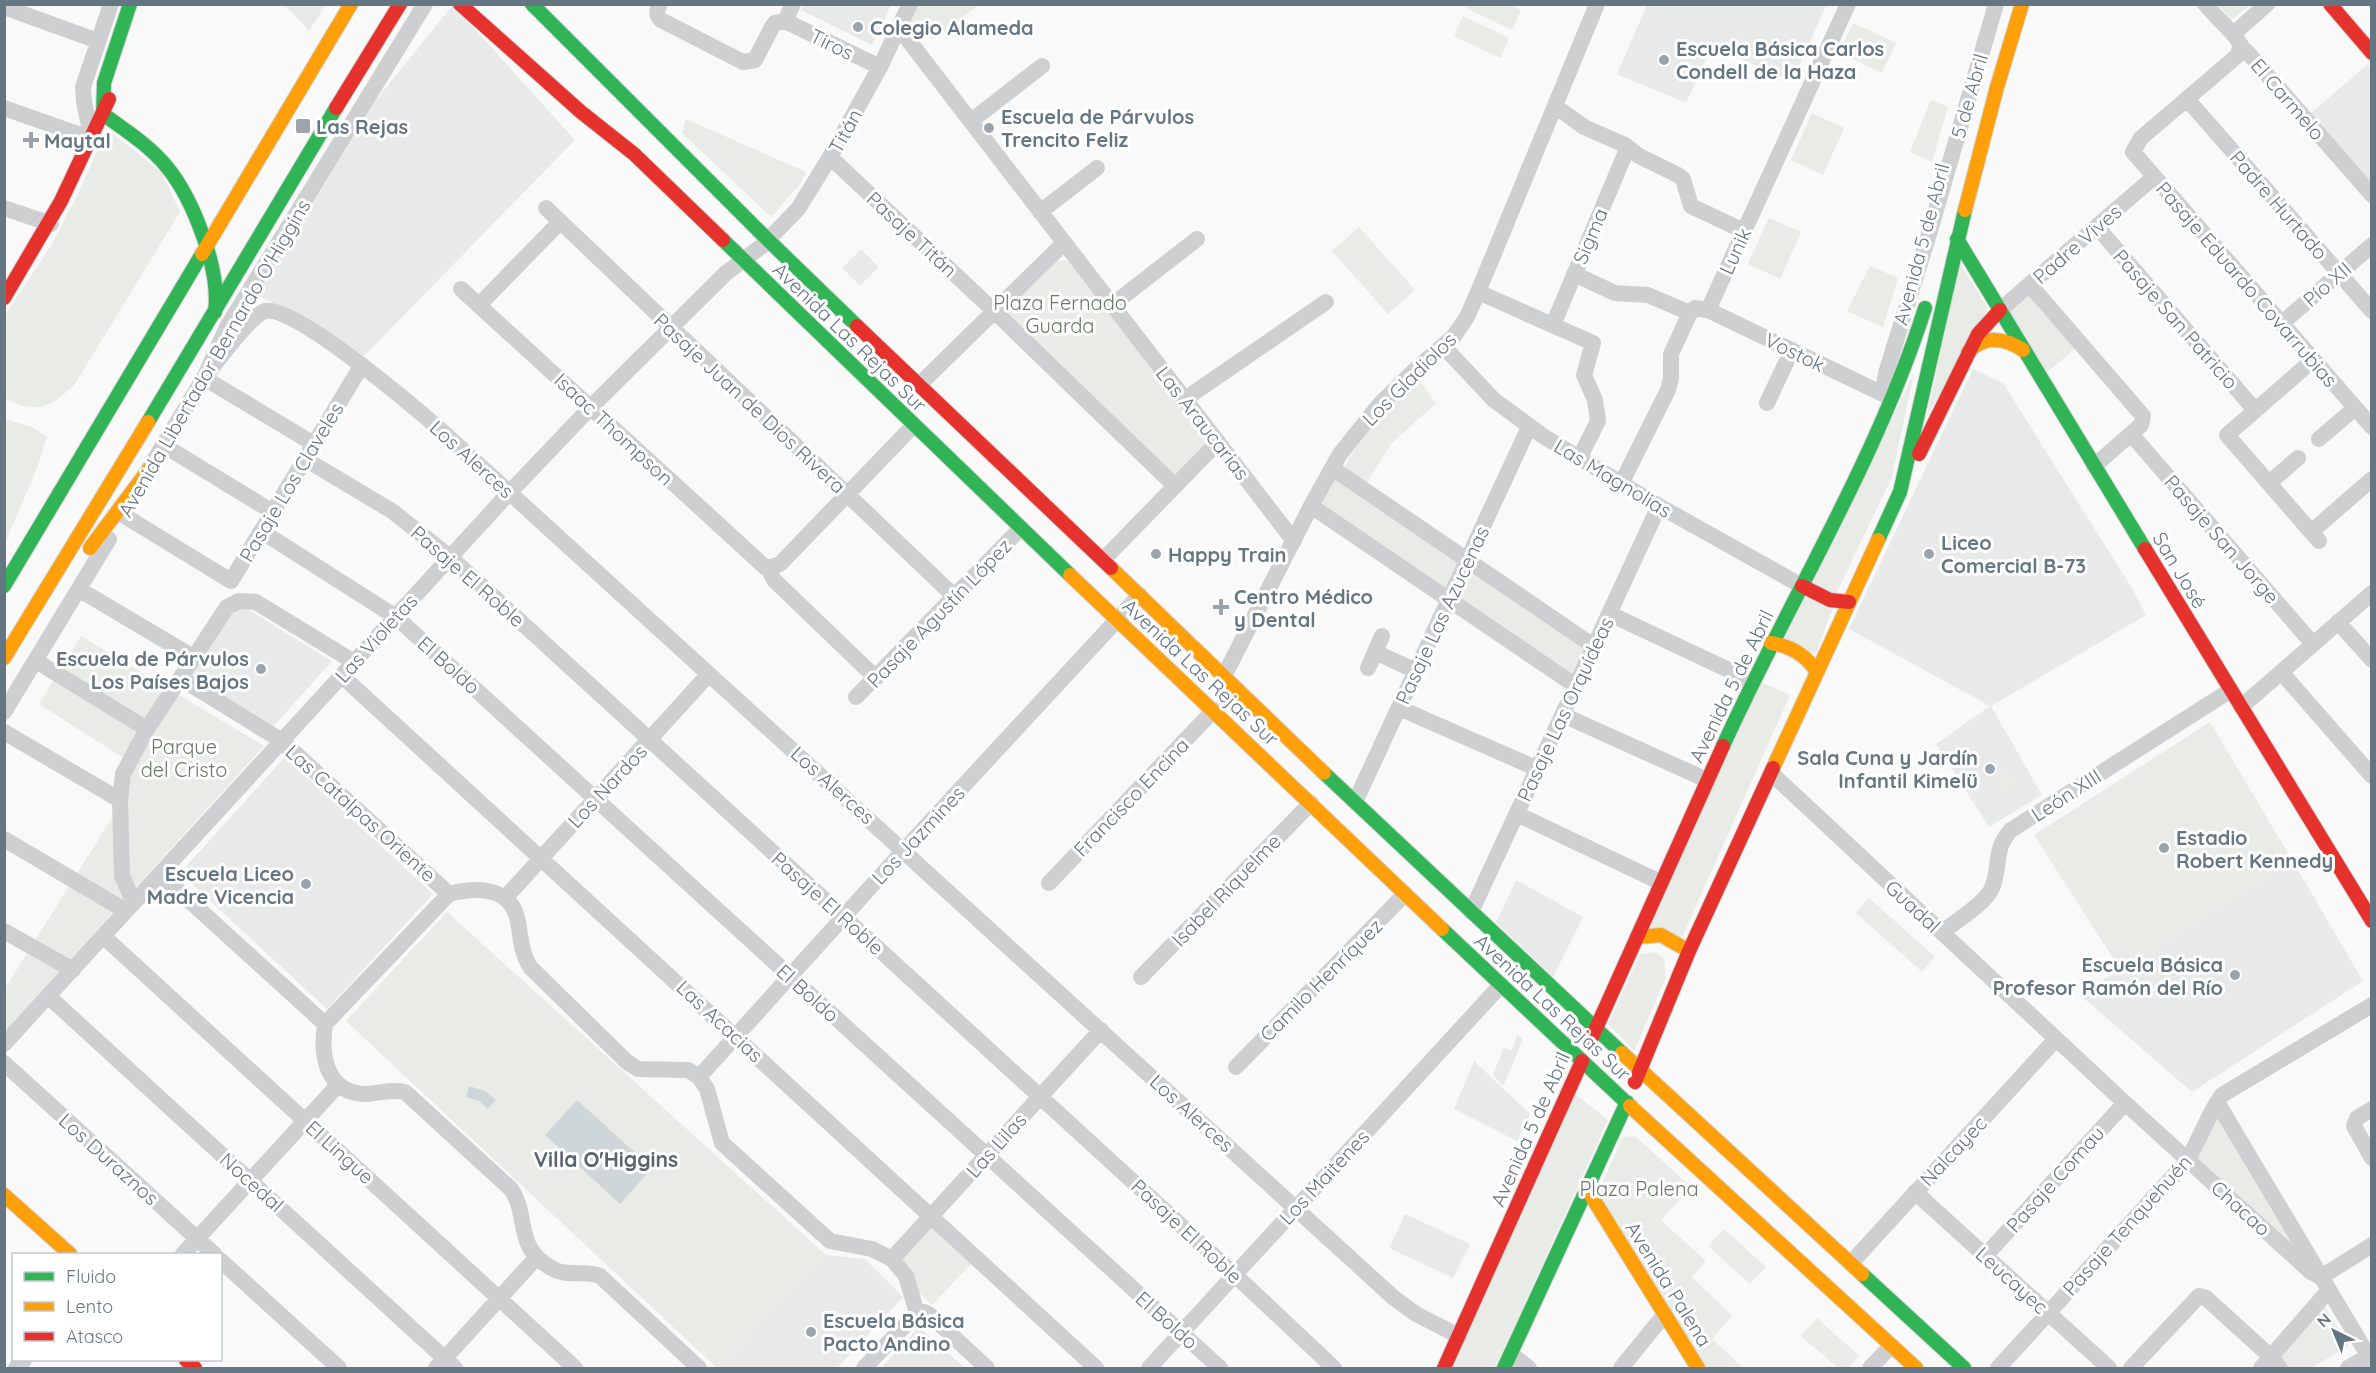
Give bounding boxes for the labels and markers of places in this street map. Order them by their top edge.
place label: Colegio Alameda [870,15,1034,40]
marker: Colegio Alameda [851,20,865,34]
place label: Escuela Básica Carlos Condell de la Haza [1676,36,1884,84]
marker: Escuela Básica Carlos Condell de la Haza [1657,53,1671,67]
place label: Escuela de Párvulos Trencito Feliz [1001,104,1194,152]
place label: Las Rejas [316,114,408,139]
marker: Las Rejas [294,117,312,135]
marker: Escuela de Párvulos Trencito Feliz [982,121,996,135]
place label: Maytal [44,128,111,153]
marker: Maytal [22,131,40,149]
place label: Liceo Comercial B-73 [1941,530,2086,578]
place label: Happy Train [1168,542,1286,567]
marker: Happy Train [1149,547,1163,561]
marker: Liceo Comercial B-73 [1922,547,1936,561]
place label: Centro Médico y Dental [1234,584,1373,632]
marker: Centro Médico y Dental [1212,598,1230,616]
place label: Escuela de Párvulos Los Países Bajos [56,646,249,694]
marker: Escuela de Párvulos Los Países Bajos [254,662,268,676]
place label: Sala Cuna y Jardín Infantil Kimelü [1797,745,1978,793]
marker: Sala Cuna y Jardín Infantil Kimelü [1983,762,1997,776]
place label: Estadio Robert Kennedy [2176,825,2333,873]
marker: Estadio Robert Kennedy [2157,841,2171,855]
place label: Escuela Liceo Madre Vicencia [147,861,294,909]
marker: Escuela Liceo Madre Vicencia [299,877,313,891]
place label: Escuela Básica Profesor Ramón del Río [1993,952,2223,1000]
marker: Escuela Básica Profesor Ramón del Río [2228,968,2242,982]
place label: Escuela Básica Pacto Andino [823,1308,965,1356]
marker: Escuela Básica Pacto Andino [804,1325,818,1339]

